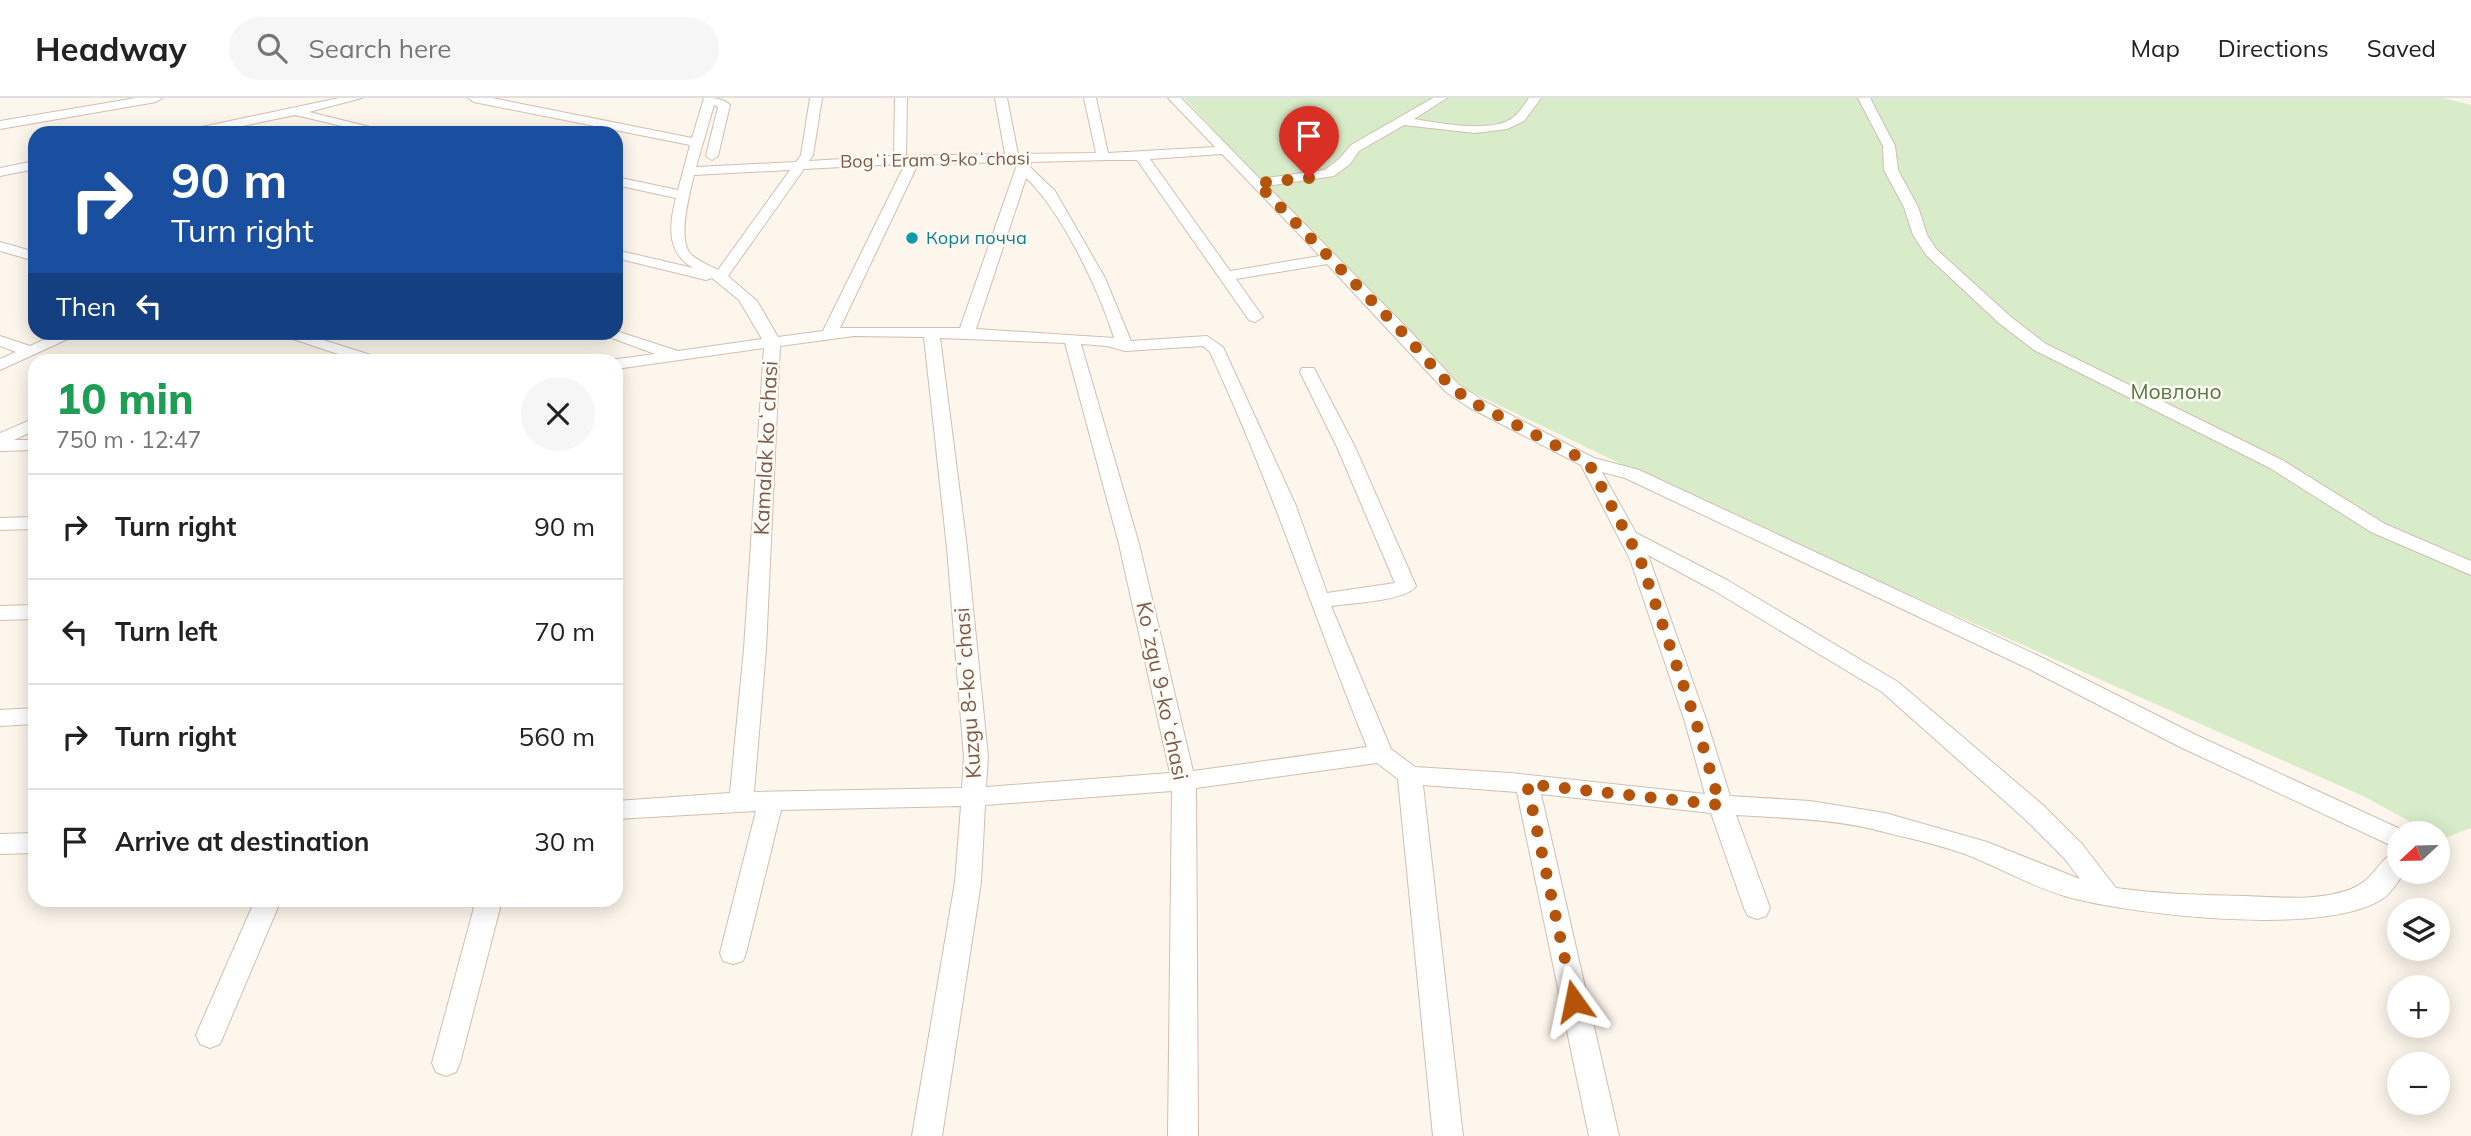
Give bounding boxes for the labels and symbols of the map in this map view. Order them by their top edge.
pin [1279,106,1339,178]
street label: Bogʻi Eram 9-koʻchasi [840,146,1030,173]
place label: Кори почча [926,226,1027,249]
marker: Кори почча [904,230,920,246]
street label: Kamalak koʻchasi [747,360,783,536]
park label: Мовлоно [2130,378,2222,404]
street label: Koʻzgu 9-koʻchasi [1131,599,1195,782]
street label: Kuzgu 8-koʻchasi [948,607,986,780]
north arrow [2387,821,2450,884]
position arrow [1537,964,1611,1038]

